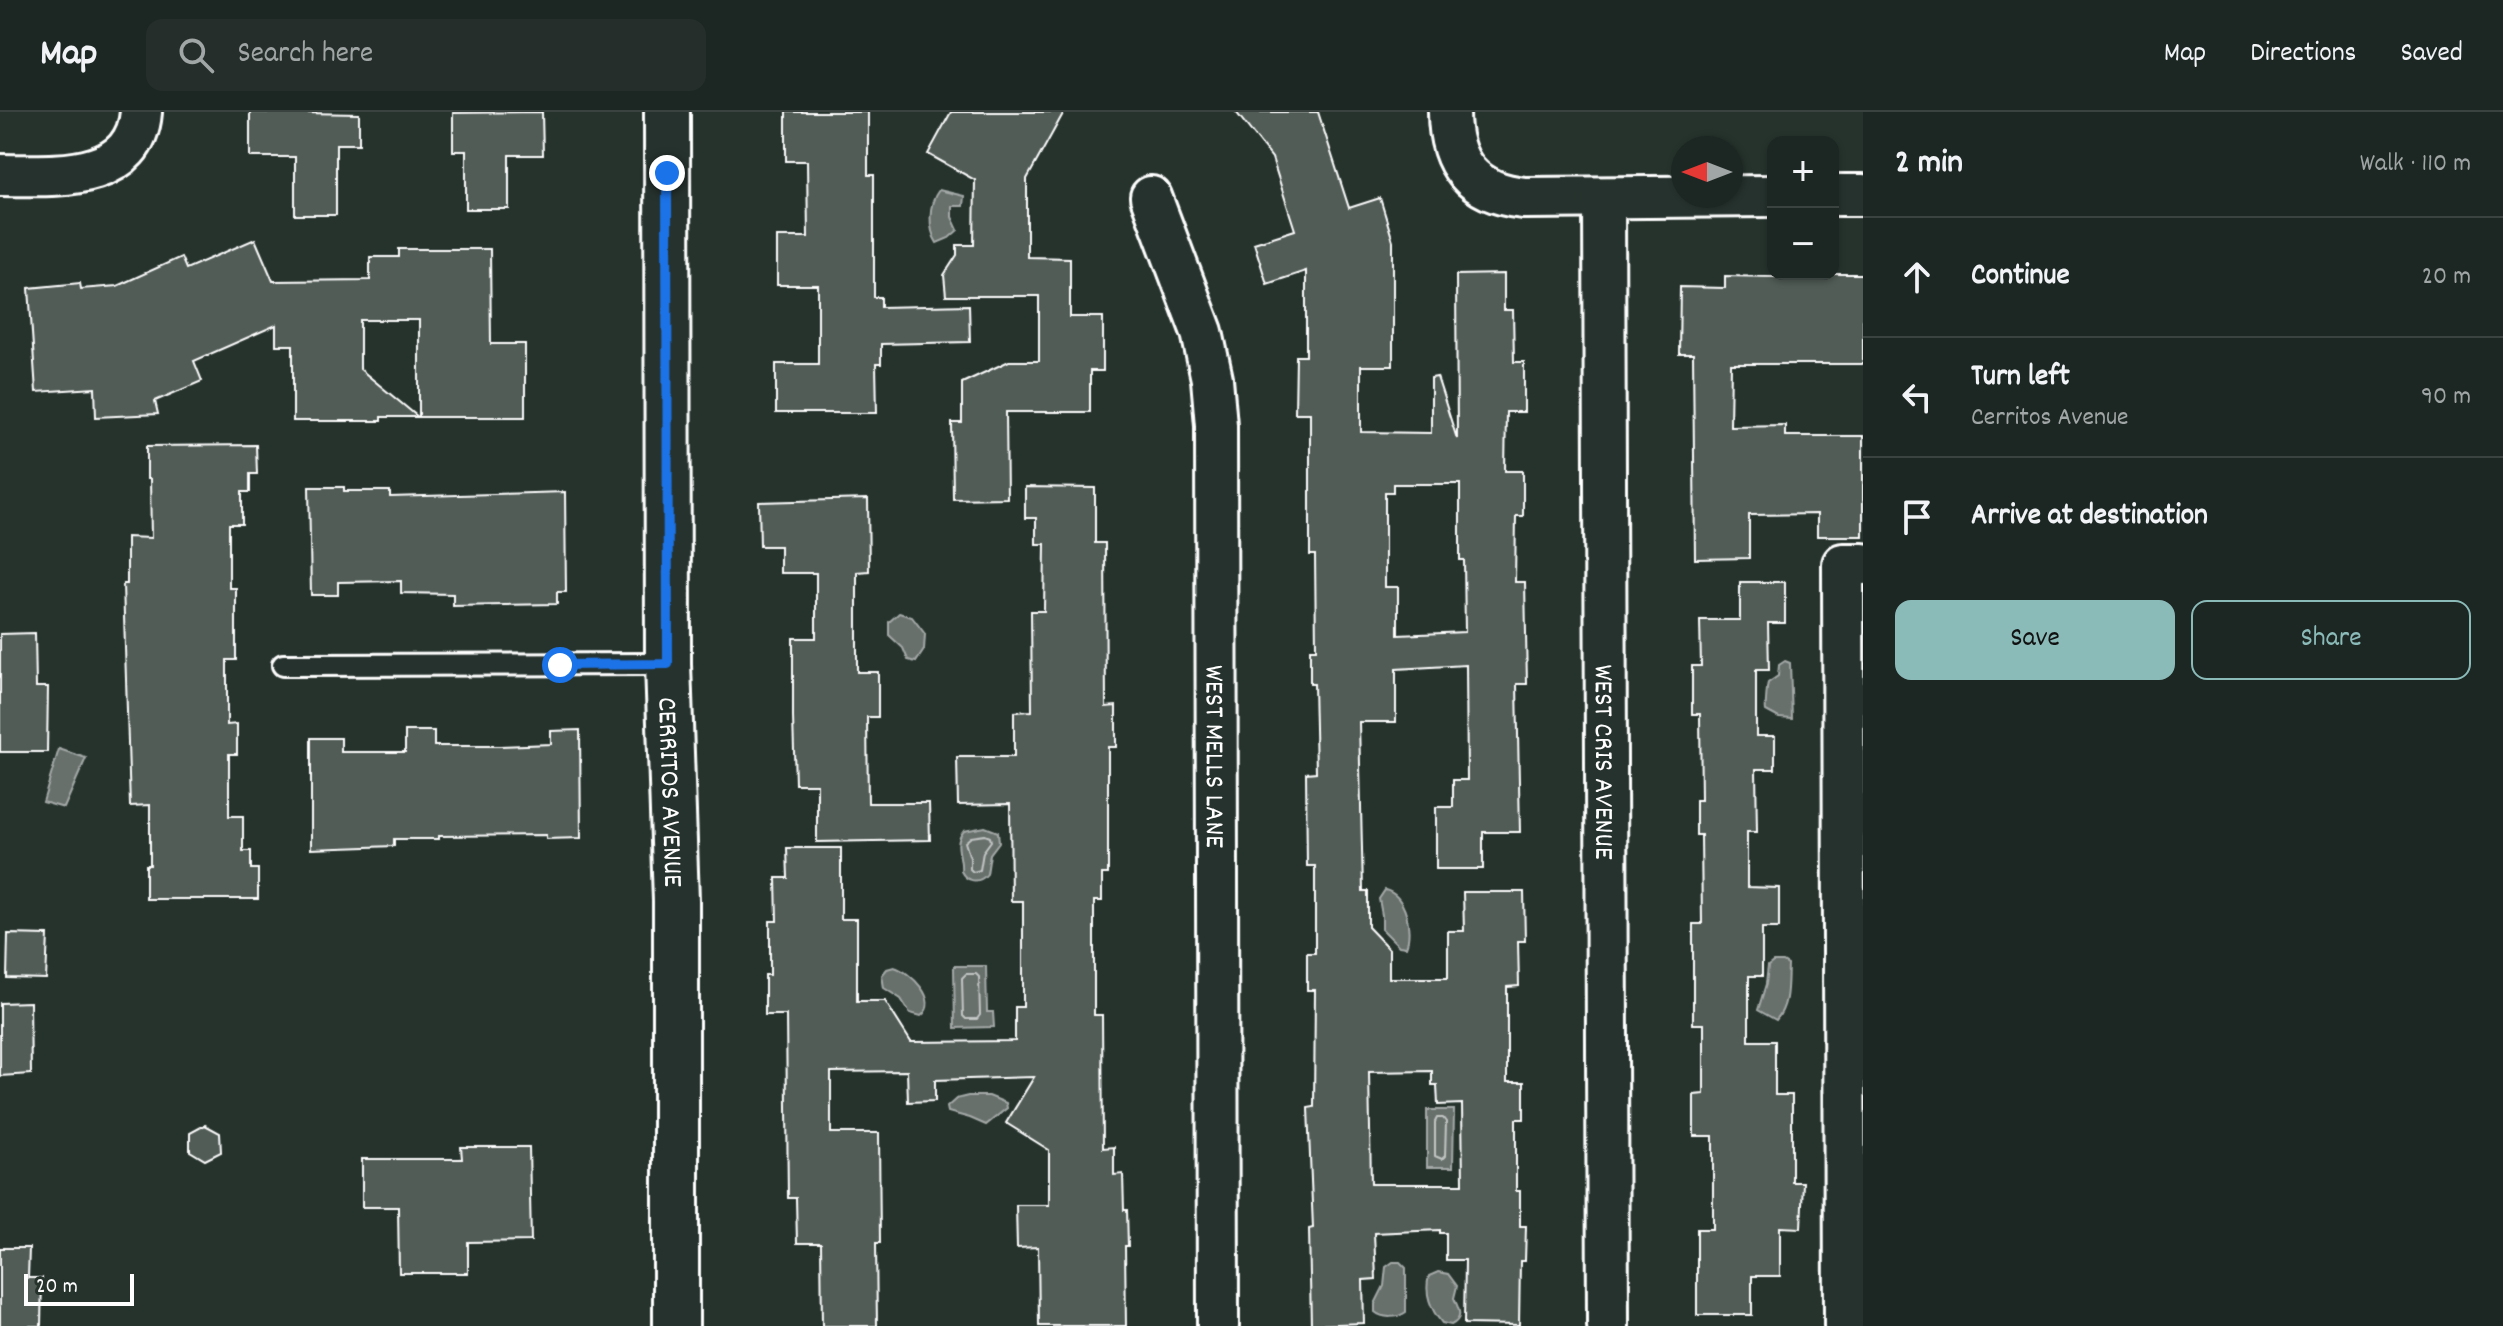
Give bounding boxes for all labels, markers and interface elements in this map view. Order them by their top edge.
search box [146,19,706,91]
text: Map [40,28,98,83]
icon: search [174,33,218,77]
text: Search here [238,34,373,77]
text: Map [2164,35,2206,75]
text: Directions [2250,35,2356,75]
text: Saved [2400,35,2463,75]
north arrow [1671,136,1743,208]
map controls [1767,136,1839,280]
button: + [1767,136,1839,208]
text: 2 min [1895,140,1963,189]
text: Walk · 110 m [2360,146,2471,183]
route end [649,155,685,191]
button: − [1767,208,1839,280]
icon: ahead [1895,255,1939,299]
text: Continue [1971,256,2070,299]
text: 20 m [2422,259,2471,296]
text: Turn left [1971,357,2070,400]
icon: left [1895,375,1939,419]
text: 90 m [2421,379,2471,416]
text: Cerritos Avenue [1971,400,2129,437]
icon: arrive [1895,495,1939,539]
text: Arrive at destination [1971,496,2208,539]
button: Save [1895,600,2175,680]
button: Share [2191,600,2471,680]
route start [542,647,578,683]
street label: WEST CRIS AVENUE [1581,664,1621,860]
street label: WEST MELLS LANE [1192,665,1232,848]
street label: CERRITOS AVENUE [644,696,691,888]
scale bar [24,1270,134,1306]
text: 20 m [36,1272,78,1303]

